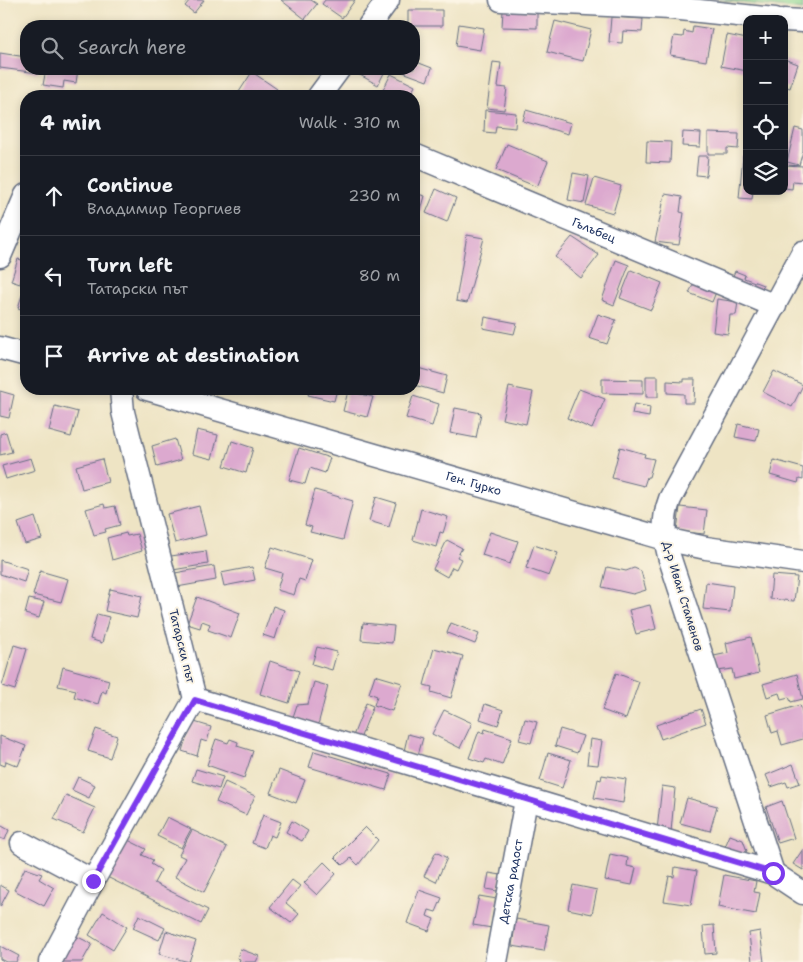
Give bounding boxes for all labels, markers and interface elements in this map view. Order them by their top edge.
map controls [743,15,788,195]
button: + [743,15,788,60]
search box [20,20,420,75]
icon: search [38,34,66,62]
text: Search here [78,35,187,60]
button: − [743,60,788,105]
button: locate [743,105,788,150]
text: 4 min [40,109,101,137]
text: Walk · 310 m [299,112,400,133]
button: layers [743,150,788,195]
text: Continue [87,173,173,198]
icon: ahead [40,182,68,210]
text: 230 m [348,185,400,206]
text: Владимир Георгиев [87,198,241,219]
street label: Гълъбец [569,214,619,247]
text: Turn left [87,253,173,278]
icon: left [40,262,68,290]
text: 80 m [359,265,400,286]
text: Татарски път [87,278,188,299]
icon: arrive [40,342,68,370]
text: Arrive at destination [87,343,299,368]
street label: Ген. Гурко [444,468,503,499]
street label: Д-р Иван Стаменов [659,539,707,653]
street label: Татарски път [165,607,199,686]
street label: Детска радост [495,837,527,925]
route start [762,862,785,885]
route end [82,870,105,893]

